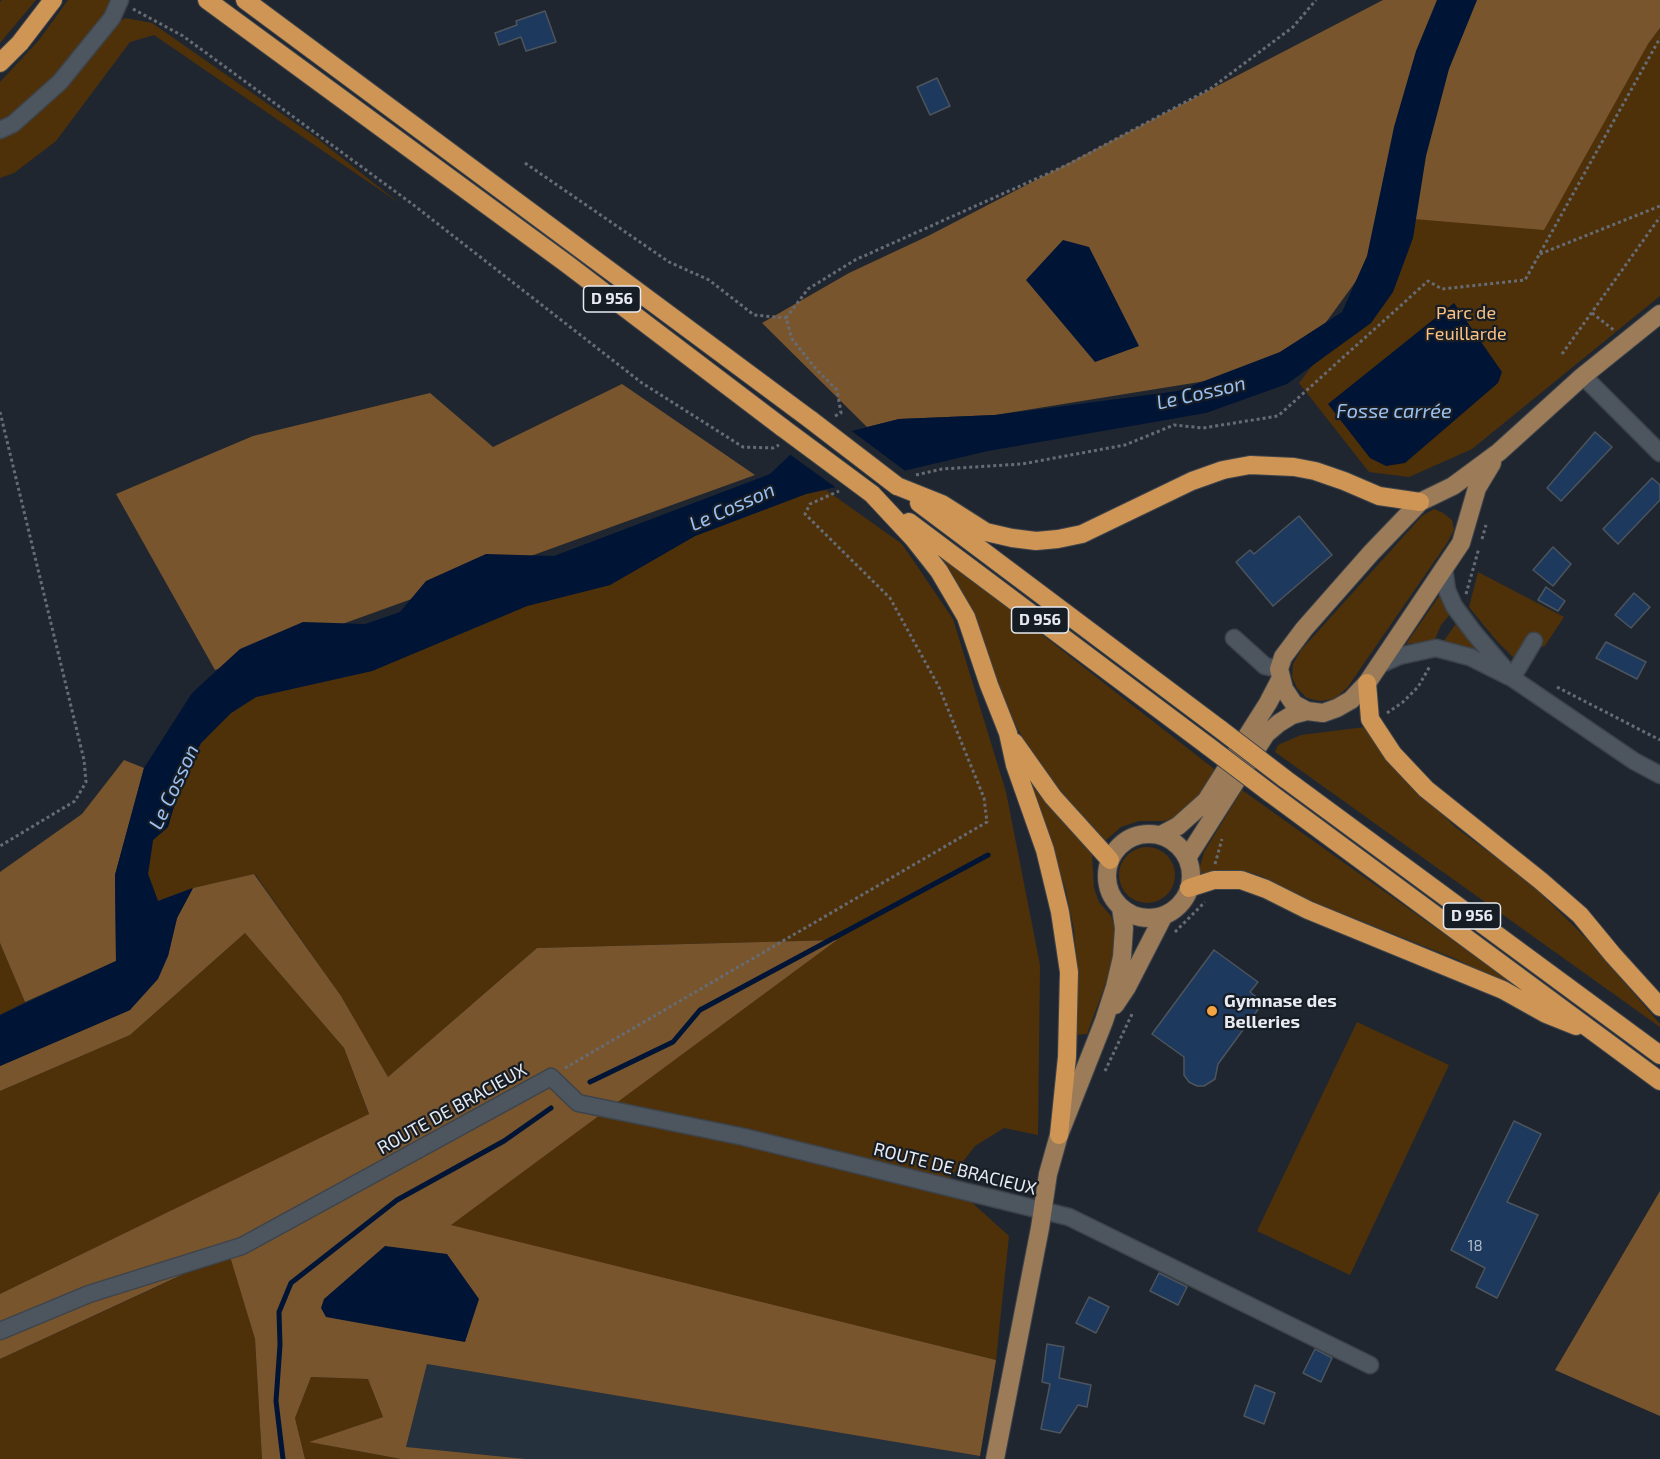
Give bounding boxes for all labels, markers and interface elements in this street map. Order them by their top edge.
road number: D 956 [584,286,640,312]
park label: Parc de Feuillarde [1425,302,1507,344]
water label: Le Cosson [1154,371,1248,415]
water label: Fosse carrée [1336,399,1452,423]
water label: Le Cosson [686,478,778,536]
road number: D 956 [1012,607,1068,633]
water label: Le Cosson [144,741,204,833]
road number: D 956 [1444,903,1500,929]
place label: Gymnase des Belleries [1224,990,1337,1032]
marker: Gymnase des Belleries [1205,1004,1219,1018]
street label: ROUTE DE BRACIEUX [374,1059,530,1159]
street label: ROUTE DE BRACIEUX [871,1138,1039,1200]
house number: 18 [1467,1237,1483,1255]

